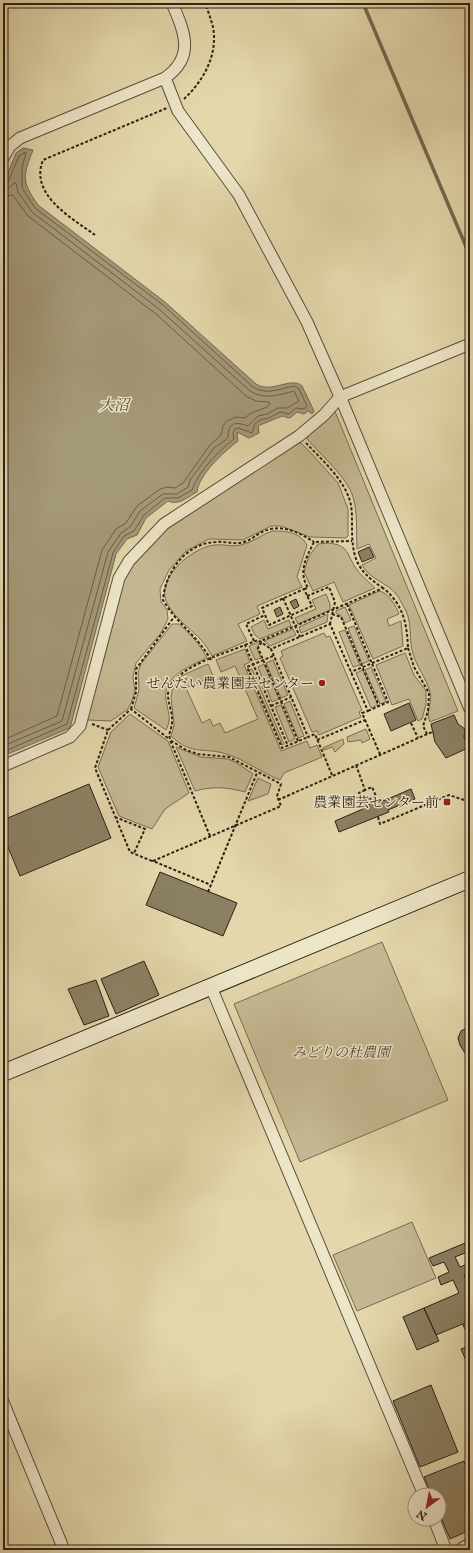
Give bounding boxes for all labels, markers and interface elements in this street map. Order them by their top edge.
water label: 大沼 [99,396,132,415]
place label: せんだい農業園芸センター [147,675,314,693]
marker: せんだい農業園芸センター [317,678,327,688]
place label: 農業園芸センター前 [314,794,439,812]
marker: 農業園芸センター前 [442,797,452,807]
park label: みどりの杜農園 [292,1044,392,1062]
north arrow [407,1487,447,1527]
text: N [414,1506,431,1524]

